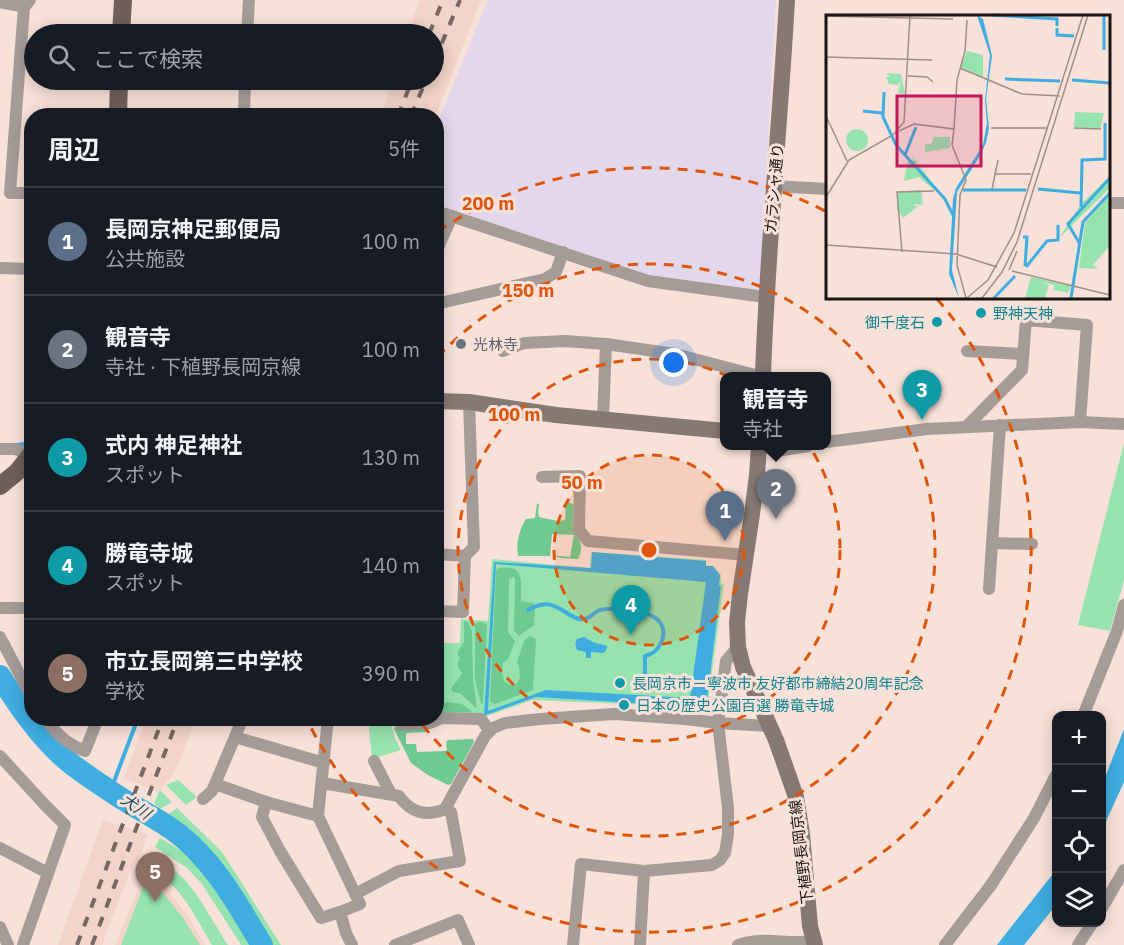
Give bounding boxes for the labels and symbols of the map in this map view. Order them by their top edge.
inset map [826,15,1109,298]
street label: ガラシャ通り [761,142,787,234]
text: 200 m [462,192,514,215]
text: 150 m [502,279,554,302]
place label: 野神天神 [993,304,1053,323]
marker: 野神天神 [974,306,988,320]
place label: 御千度石 [865,313,925,332]
marker: 御千度石 [930,315,944,329]
place label: 光林寺 [473,335,518,354]
marker: 光林寺 [454,337,468,351]
your location [659,348,688,377]
pin: 3 [902,370,942,420]
text: 100 m [488,403,540,426]
pin: 2 [756,470,796,519]
text: 50 m [561,471,603,494]
pin: 1 [706,492,744,541]
centre of rings [639,540,659,560]
pin: 4 [612,586,650,635]
place label: 長岡京市－寧波市 友好都市締結20周年記念 [632,674,924,693]
marker: 長岡京市－寧波市 友好都市締結20周年記念 [613,676,627,690]
place label: 日本の歴史公園百選 勝竜寺城 [636,696,835,715]
marker: 日本の歴史公園百選 勝竜寺城 [617,698,631,712]
water label: 犬川 [117,789,157,824]
street label: 下植野長岡京線 [785,799,817,905]
pin: 5 [136,852,174,902]

